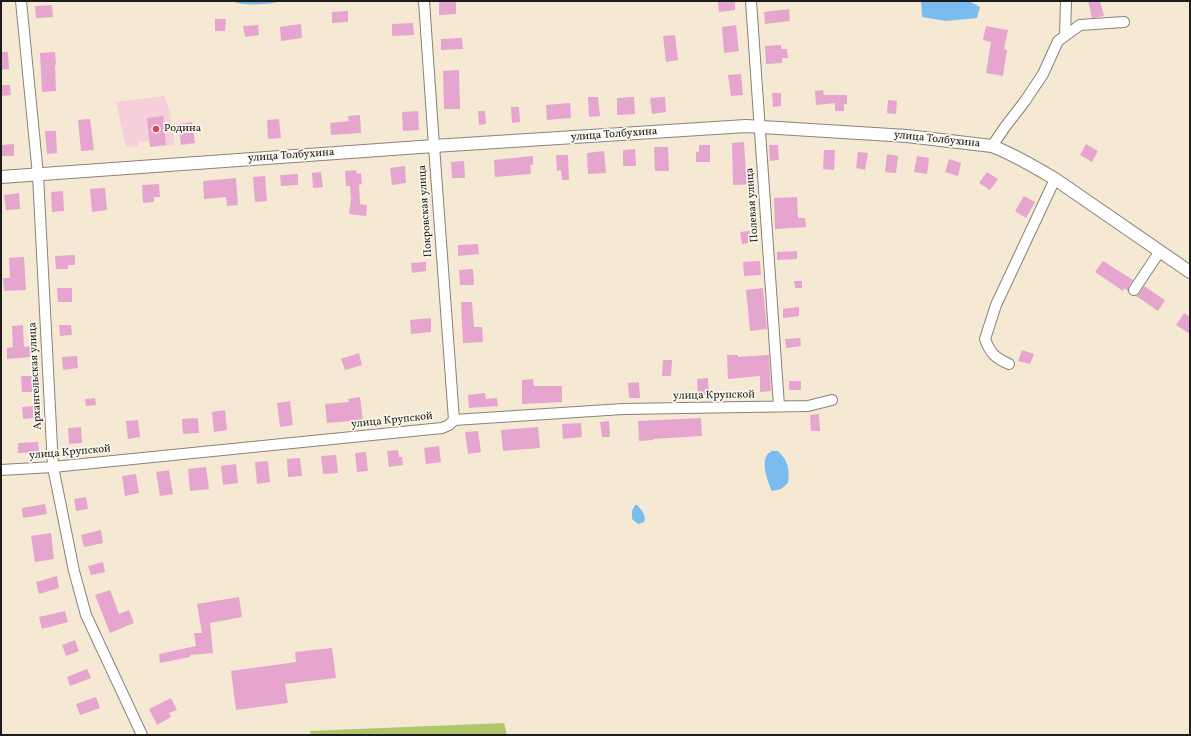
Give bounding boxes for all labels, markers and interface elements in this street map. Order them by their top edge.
place label: Родина [164,122,201,136]
marker: Родина [151,124,161,134]
street label: улица Толбухина [570,125,658,145]
street label: улица Толбухина [893,129,981,151]
street label: улица Толбухина [247,146,335,166]
street label: Покровская улица [416,164,436,258]
street label: Полевая улица [744,167,762,243]
street label: Архангельская улица [27,322,45,430]
street label: улица Крупской [673,389,755,403]
street label: улица Крупской [351,410,433,432]
street label: улица Крупской [29,443,111,463]

